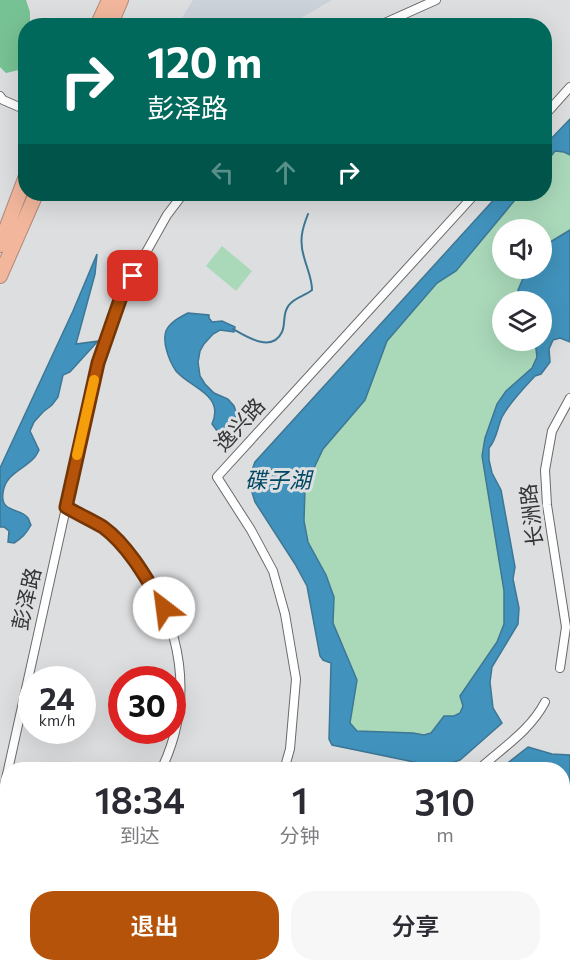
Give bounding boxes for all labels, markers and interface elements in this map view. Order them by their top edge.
text: 120 m [147,35,262,87]
icon: right [48,42,126,120]
text: 彭泽路 [147,91,228,124]
icon: left [206,156,239,189]
icon: ahead [269,156,302,189]
icon: right [332,156,365,189]
map controls [492,219,552,351]
button: sound [492,219,552,279]
pin [107,250,158,301]
icon: arrive [116,259,149,292]
button: layers [492,291,552,351]
street label: 逸兴路 [209,392,269,456]
water label: 碟子湖 [245,466,314,493]
street label: 长洲路 [514,482,547,548]
street label: 彭泽路 [6,565,45,632]
position arrow [132,576,196,640]
speed limit sign: 30 [108,666,186,744]
text: 24 [39,679,75,716]
text: km/h [39,711,75,729]
text: 18:34 [95,777,185,821]
text: 1 [292,777,308,821]
text: 310 [415,779,475,823]
text: m [436,822,454,846]
text: 到达 [120,823,160,847]
text: 分钟 [280,823,320,847]
button: 退出 [30,891,279,960]
button: 分享 [291,891,540,960]

